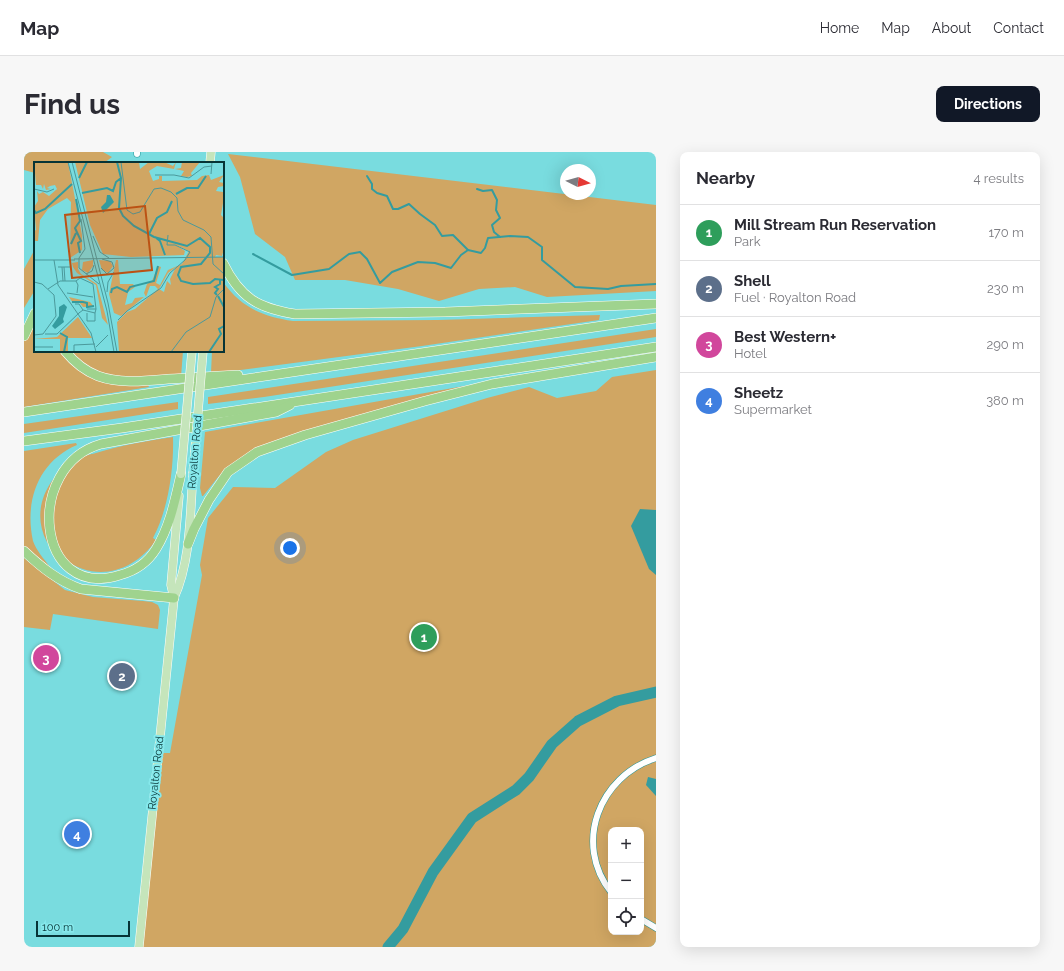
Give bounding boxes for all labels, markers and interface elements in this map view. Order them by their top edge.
text: Map [20,17,59,39]
text: Home [820,20,859,36]
text: Map [881,20,910,36]
text: About [932,20,971,36]
text: Contact [993,20,1044,36]
button: Directions [936,86,1040,122]
text: Find us [24,88,120,121]
inset map [34,162,224,352]
north arrow [560,164,596,200]
text: Nearby [696,168,755,188]
text: 4 results [973,171,1024,186]
text: Mill Stream Run Reservation [734,216,936,234]
text: 1 [706,225,712,240]
text: 170 m [988,225,1024,240]
text: Park [734,234,761,249]
text: Shell [734,272,771,290]
text: 2 [705,281,713,296]
text: 230 m [987,281,1024,296]
text: Fuel · Royalton Road [734,290,856,305]
text: Best Western+ [734,328,836,346]
text: 3 [705,337,713,352]
text: 290 m [986,337,1024,352]
text: Hotel [734,346,767,361]
text: Sheetz [734,384,783,402]
text: 4 [705,393,713,408]
text: 380 m [986,393,1024,408]
text: Supermarket [734,402,812,417]
street label: Royalton Road [185,414,205,489]
your location [280,538,300,558]
pin: 1 [411,622,437,652]
pin: 3 [33,643,59,673]
pin: 2 [109,661,135,691]
street label: Royalton Road [146,735,166,810]
pin: 4 [64,819,90,849]
map controls [608,827,644,935]
button: + [608,827,644,863]
button: − [608,863,644,899]
button: locate [608,899,644,935]
scale bar [36,919,130,938]
text: 100 m [42,921,73,934]

